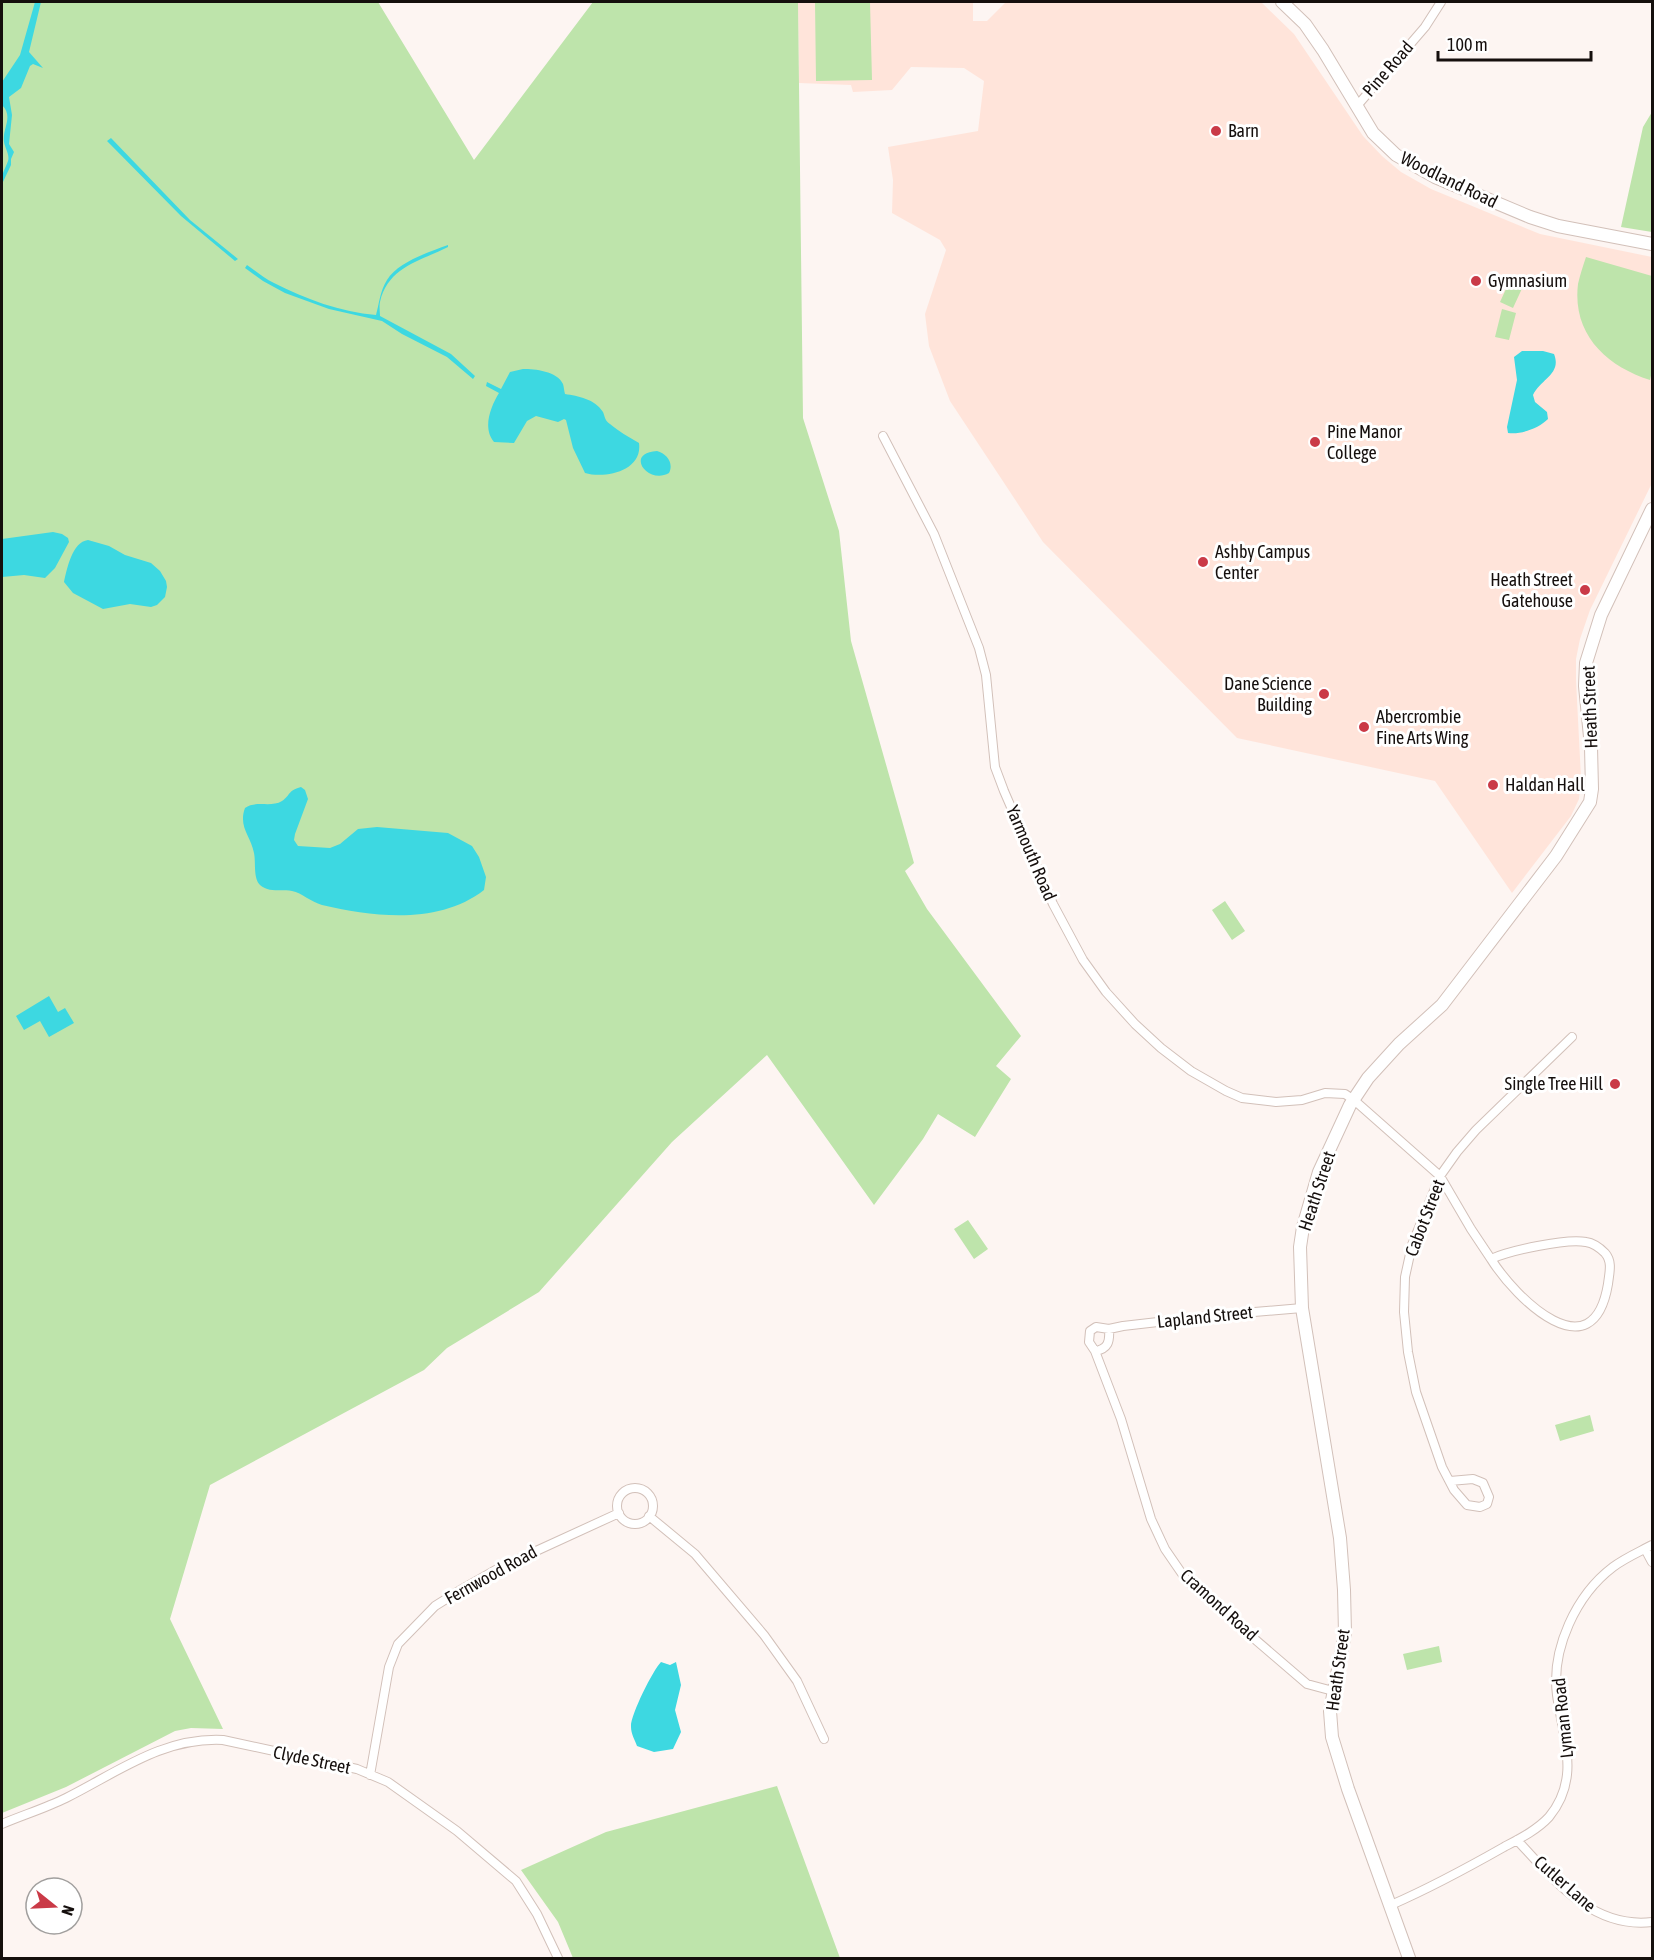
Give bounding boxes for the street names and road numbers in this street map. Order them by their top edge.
street label: Pine Road [1358,37,1417,101]
street label: Woodland Road [1397,147,1501,212]
street label: Heath Street [1578,665,1601,749]
street label: Yarmouth Road [1002,802,1061,904]
street label: Heath Street [1294,1148,1339,1233]
street label: Cabot Street [1400,1176,1449,1259]
street label: Lapland Street [1156,1301,1254,1332]
street label: Fernwood Road [441,1541,540,1608]
street label: Cramond Road [1176,1564,1262,1645]
street label: Heath Street [1321,1627,1354,1712]
street label: Lyman Road [1548,1677,1577,1759]
street label: Clyde Street [271,1741,353,1778]
street label: Cutler Lane [1530,1851,1600,1916]

